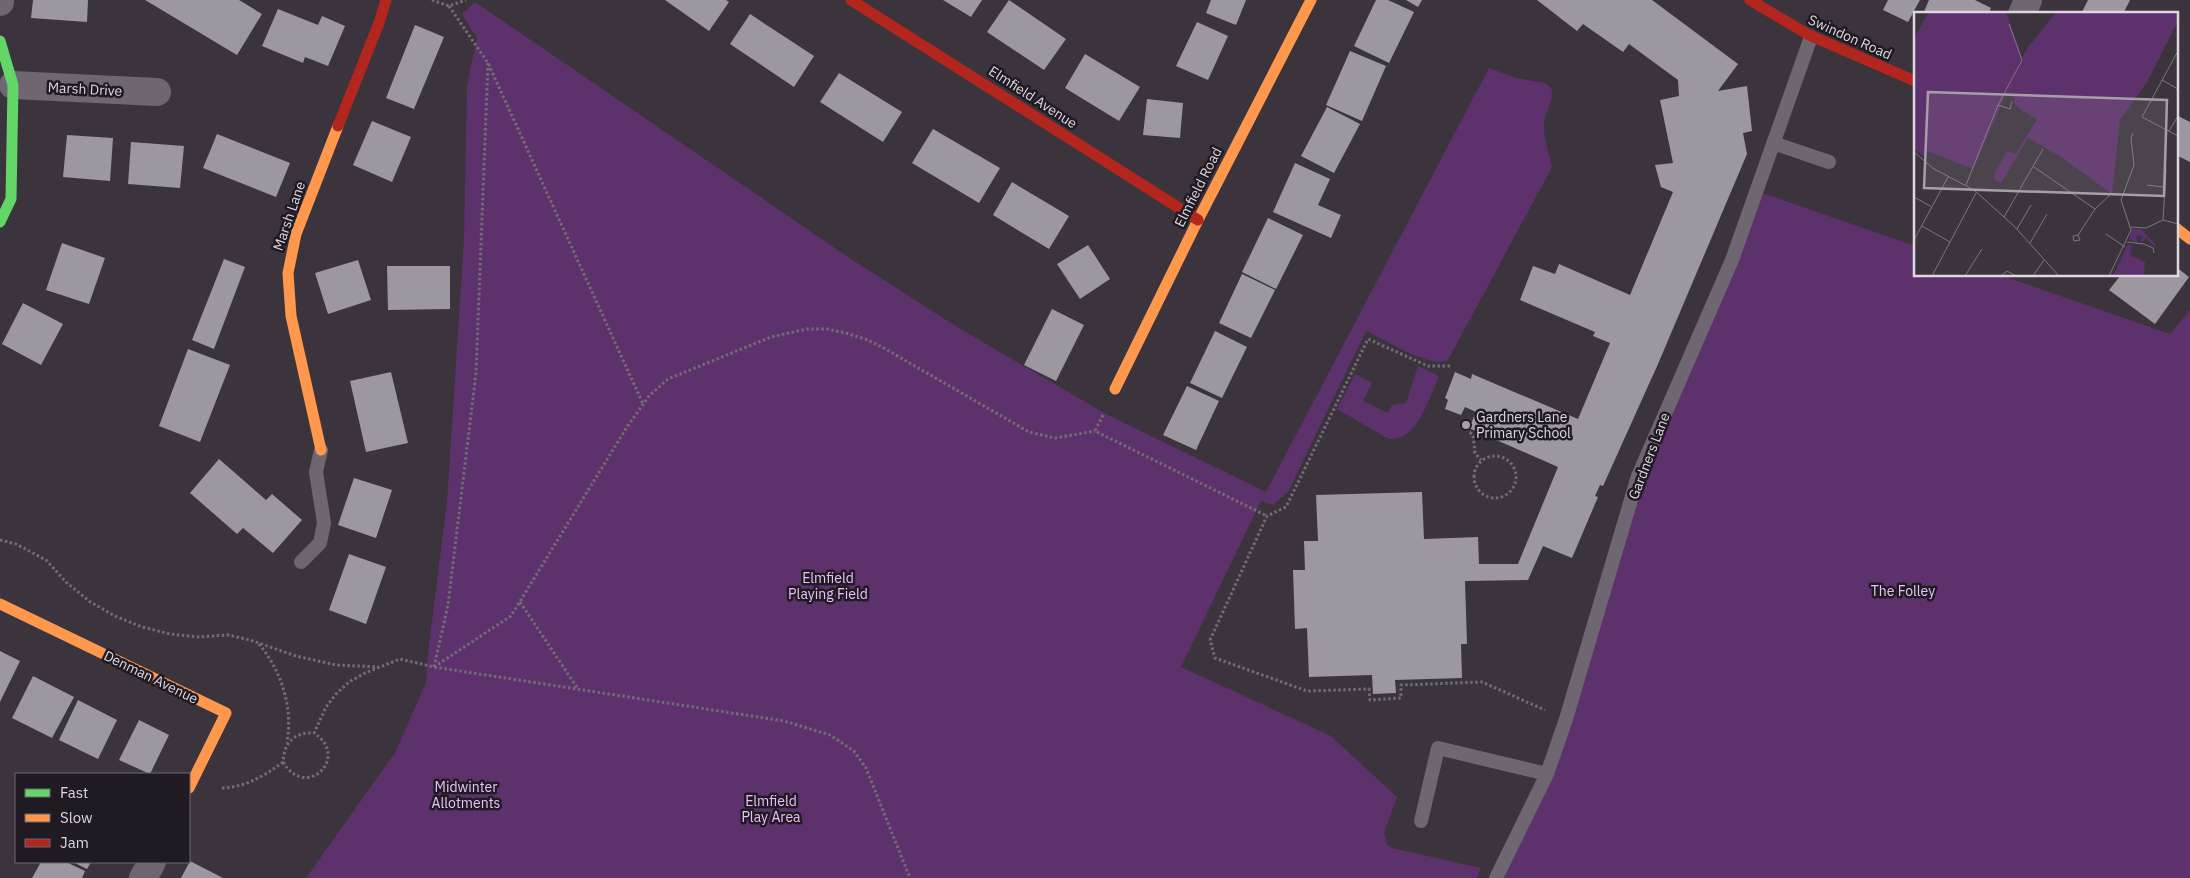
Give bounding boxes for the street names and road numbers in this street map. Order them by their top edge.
street label: Swindon Road [1805,11,1895,63]
street label: Elmfield Avenue [985,62,1081,132]
street label: Marsh Drive [47,78,123,100]
street label: Elmfield Road [1170,144,1226,230]
street label: Marsh Lane [269,179,309,253]
street label: Gardners Lane [1624,410,1674,502]
street label: Denman Avenue [101,646,201,708]

